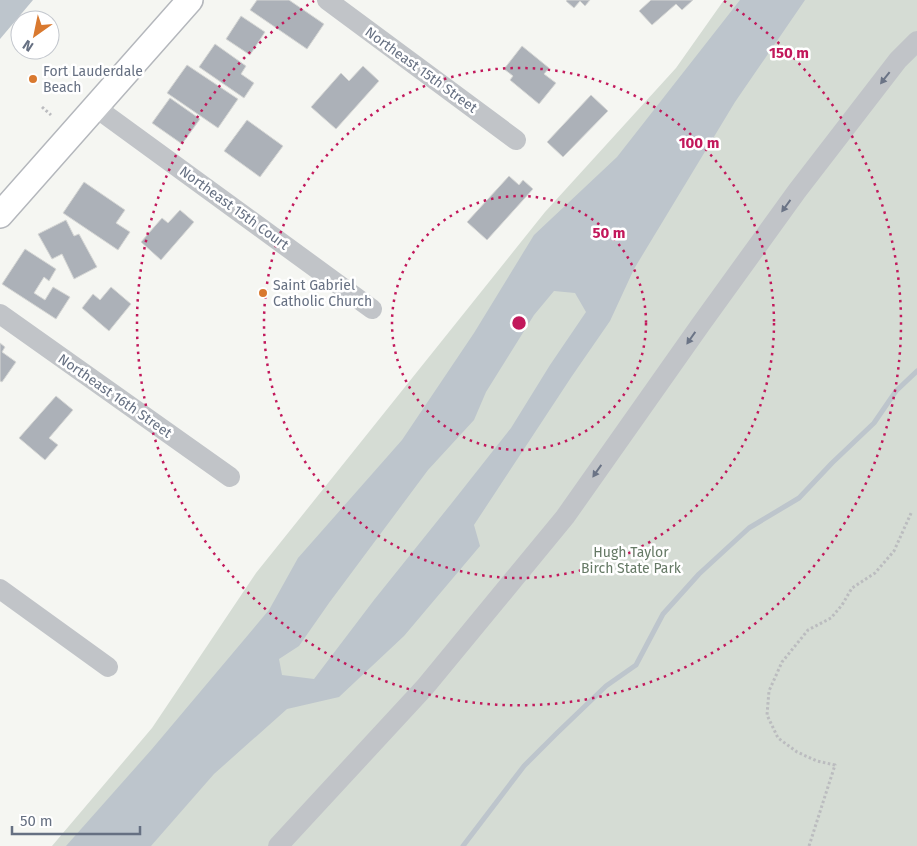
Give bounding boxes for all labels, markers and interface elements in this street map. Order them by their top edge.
north arrow [10,10,60,60]
street label: Northeast 15th Street [362,24,481,117]
text: N [20,36,37,55]
text: 150 m [769,44,809,62]
place label: Fort Lauderdale Beach [43,63,143,96]
one-way arrow [879,71,890,84]
marker: Fort Lauderdale Beach [27,73,39,85]
text: 100 m [679,134,719,152]
street label: Northeast 15th Court [176,163,293,254]
one-way arrow [781,200,791,213]
text: 50 m [592,224,626,242]
place label: Saint Gabriel Catholic Church [273,277,372,310]
marker: Saint Gabriel Catholic Church [257,287,269,299]
centre of rings [510,314,528,332]
one-way arrow [686,331,696,345]
street label: Northeast 16th Street [55,350,176,442]
one-way arrow [593,465,603,478]
park label: Hugh Taylor Birch State Park [581,544,682,577]
scale bar [12,804,140,836]
text: 50 m [20,812,53,830]

